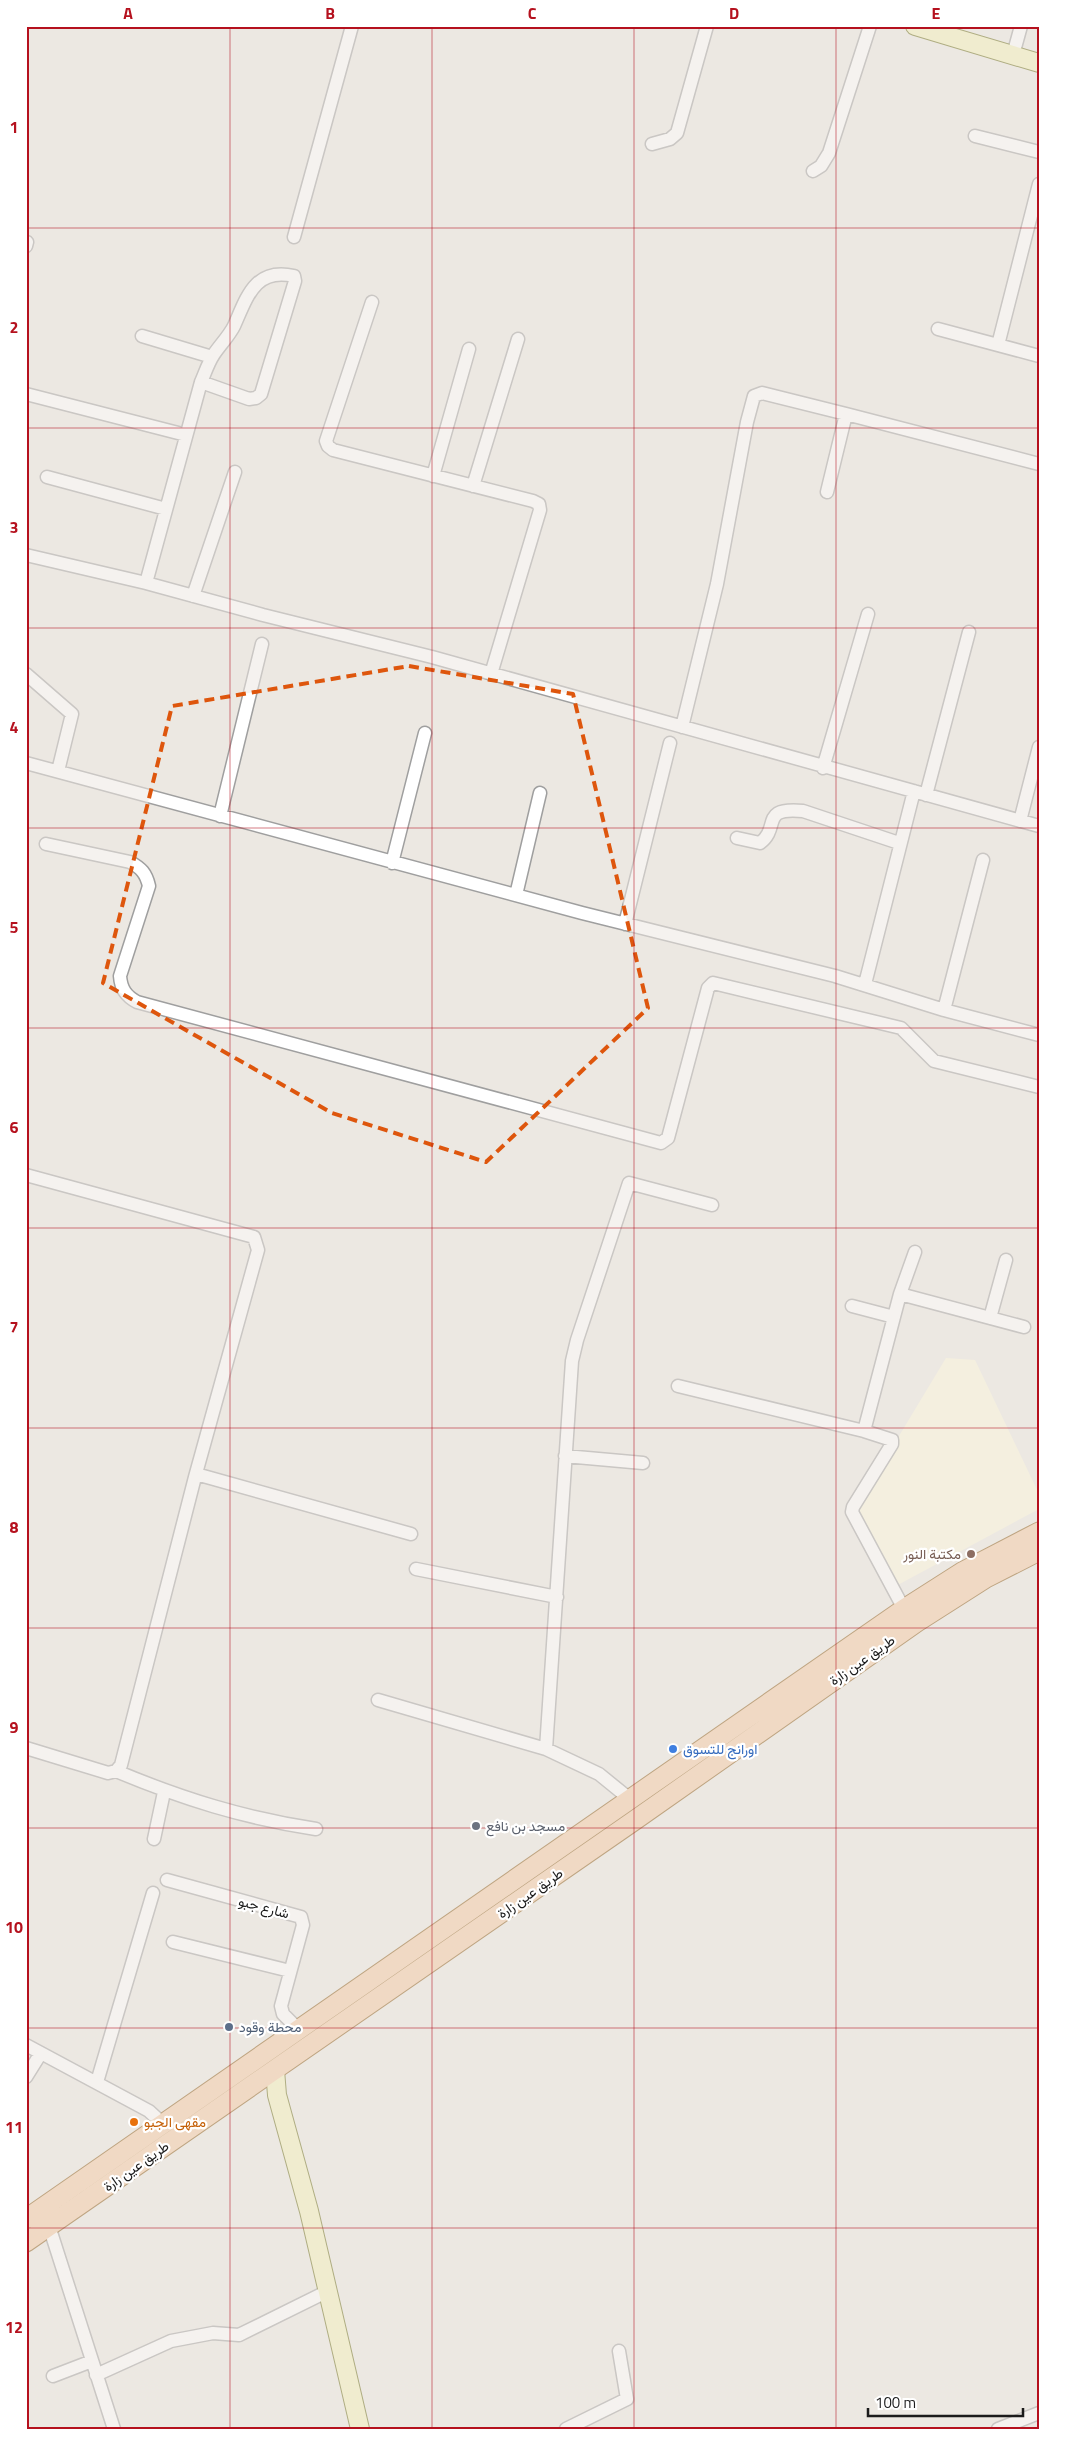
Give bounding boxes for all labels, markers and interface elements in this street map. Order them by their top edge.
text: A [123,1,133,25]
text: B [325,1,335,25]
text: C [528,1,537,25]
text: D [729,1,739,25]
text: E [932,1,941,25]
text: 1 [10,115,18,139]
text: 2 [10,315,18,339]
text: 3 [10,515,18,539]
text: 4 [10,715,19,739]
text: 5 [10,915,19,939]
text: 6 [10,1115,19,1139]
text: 7 [10,1315,18,1339]
text: 8 [10,1515,19,1539]
place label: مكتبة النور [902,1543,961,1564]
marker: مكتبة النور [965,1548,977,1560]
street label: طريق عين زارة [825,1629,899,1690]
text: 9 [10,1715,19,1739]
place label: اورانج للتسوق [683,1738,758,1760]
marker: اورانج للتسوق [667,1743,679,1755]
place label: مسجد بن نافع [486,1815,565,1837]
marker: مسجد بن نافع [470,1820,482,1832]
street label: طريق عين زارة [493,1862,567,1923]
street label: شارع جبو [236,1890,292,1924]
text: 10 [5,1915,23,1939]
place label: محطة وقود [239,2016,301,2037]
marker: محطة وقود [223,2021,235,2033]
place label: مقهى الجبو [144,2111,206,2132]
text: 11 [5,2115,23,2139]
marker: مقهى الجبو [128,2116,140,2128]
street label: طريق عين زارة [99,2135,173,2196]
text: 12 [5,2315,23,2339]
scale bar [868,2385,1022,2417]
text: 100 m [875,2391,916,2414]

